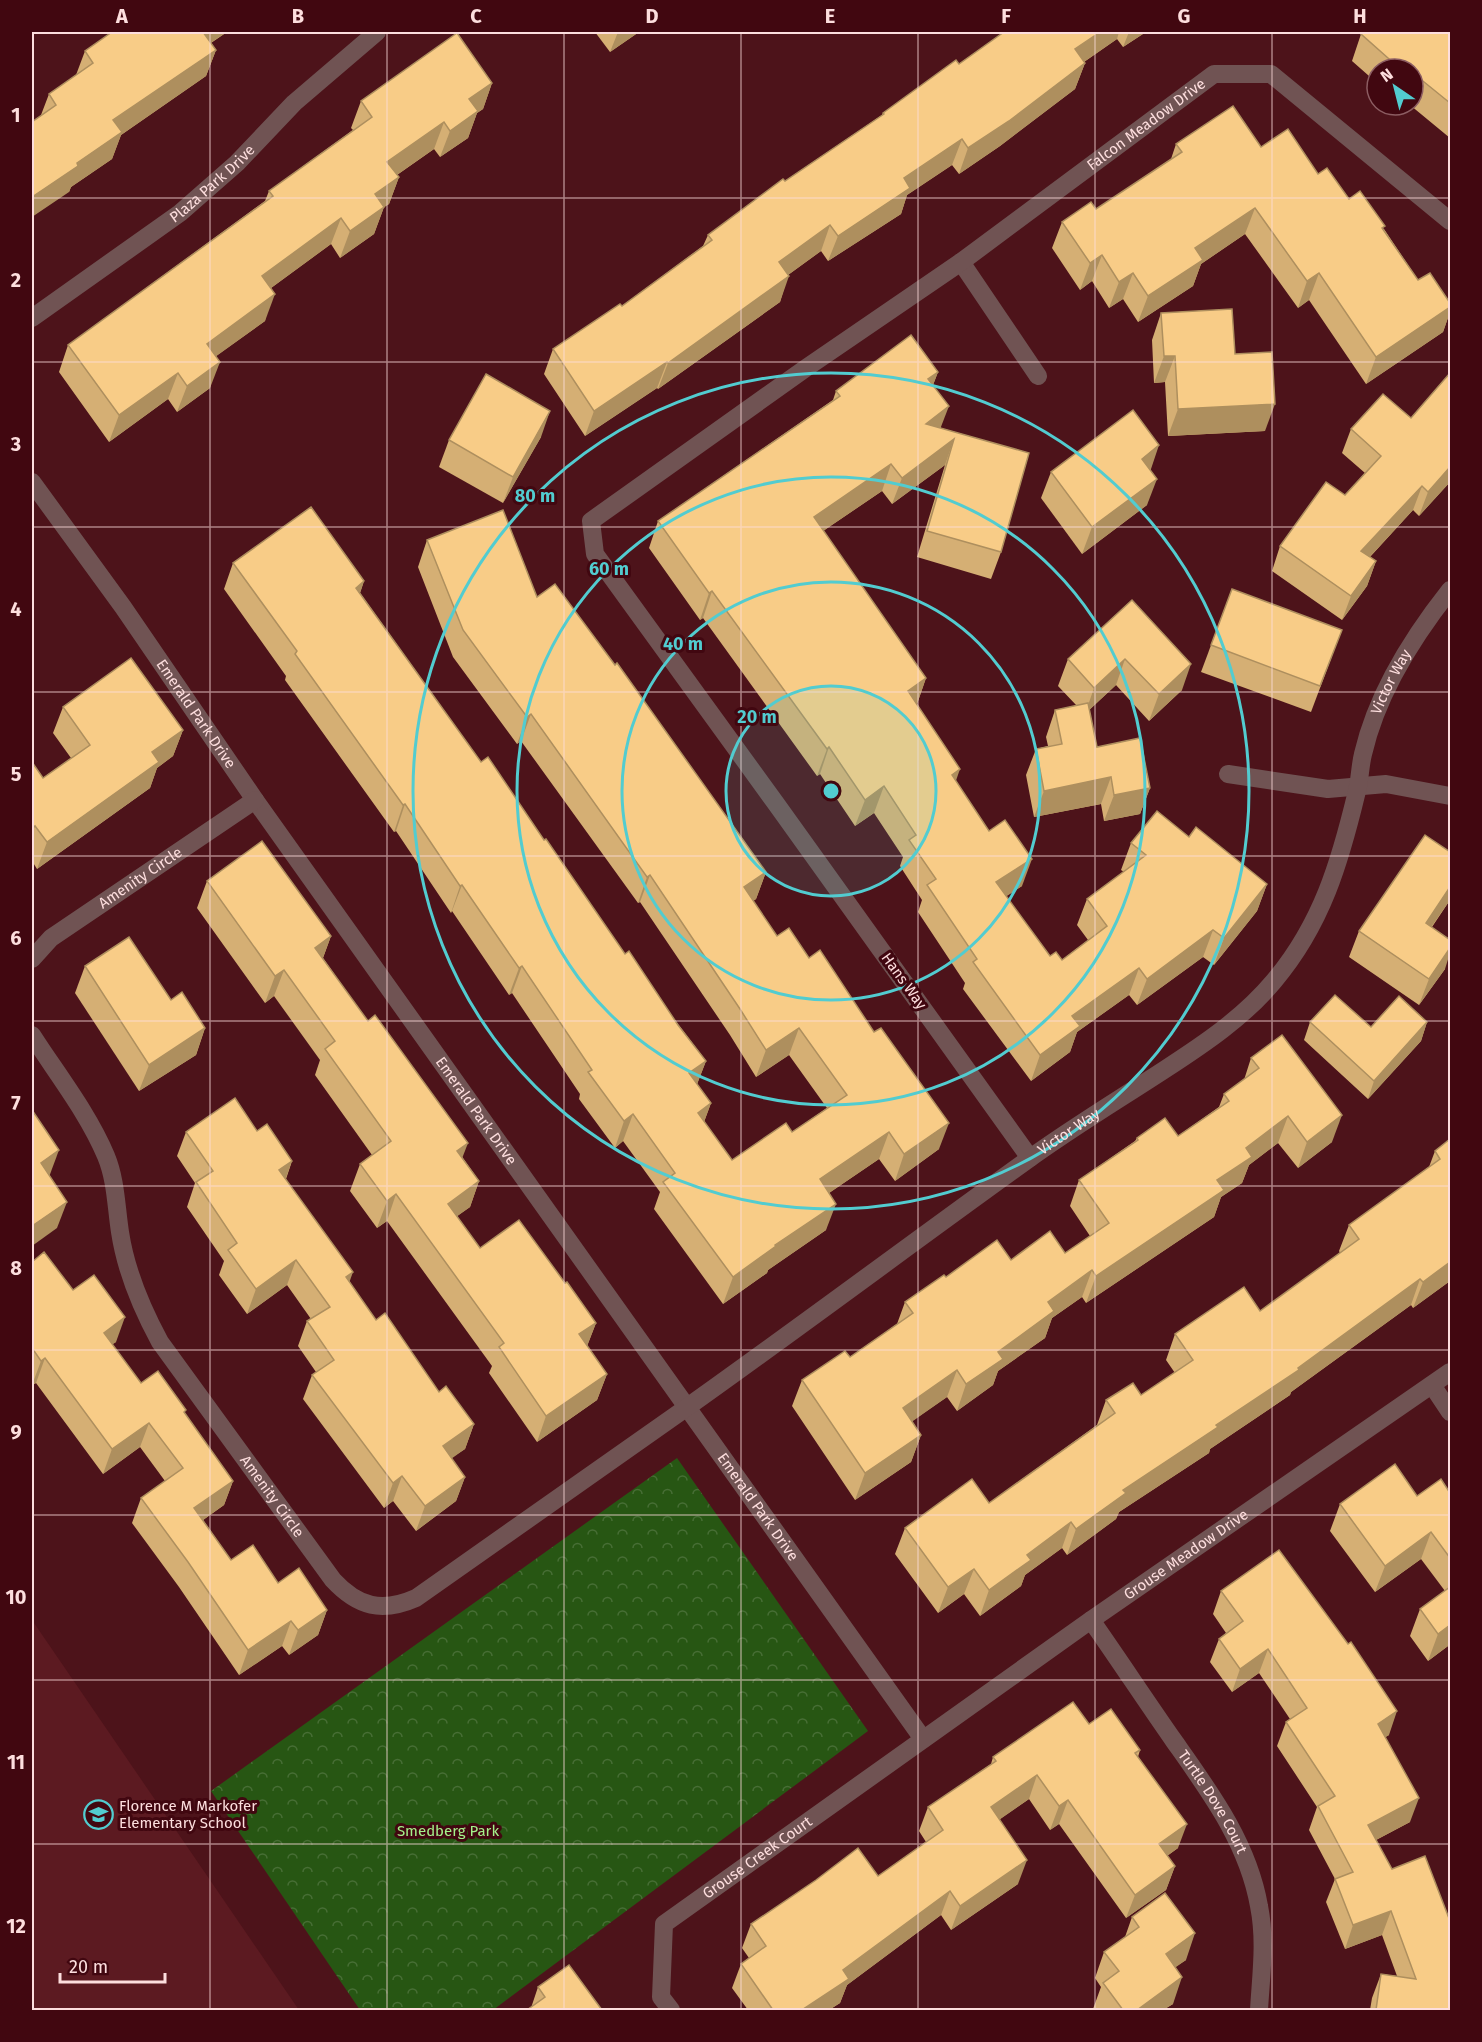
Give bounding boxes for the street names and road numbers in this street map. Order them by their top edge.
street label: Falcon Meadow Drive [1084,75,1209,174]
street label: Plaza Park Drive [166,141,259,226]
street label: Victor Way [1367,645,1415,717]
street label: Emerald Park Drive [152,656,240,772]
street label: Amenity Circle [95,843,185,912]
street label: Hans Way [878,949,931,1013]
street label: Emerald Park Drive [432,1053,521,1168]
street label: Victor Way [1034,1104,1104,1159]
street label: Emerald Park Drive [713,1449,802,1564]
street label: Amenity Circle [236,1452,308,1541]
street label: Grouse Meadow Drive [1120,1505,1252,1604]
street label: Turtle Dove Court [1174,1747,1251,1857]
street label: Grouse Creek Court [699,1812,816,1903]

